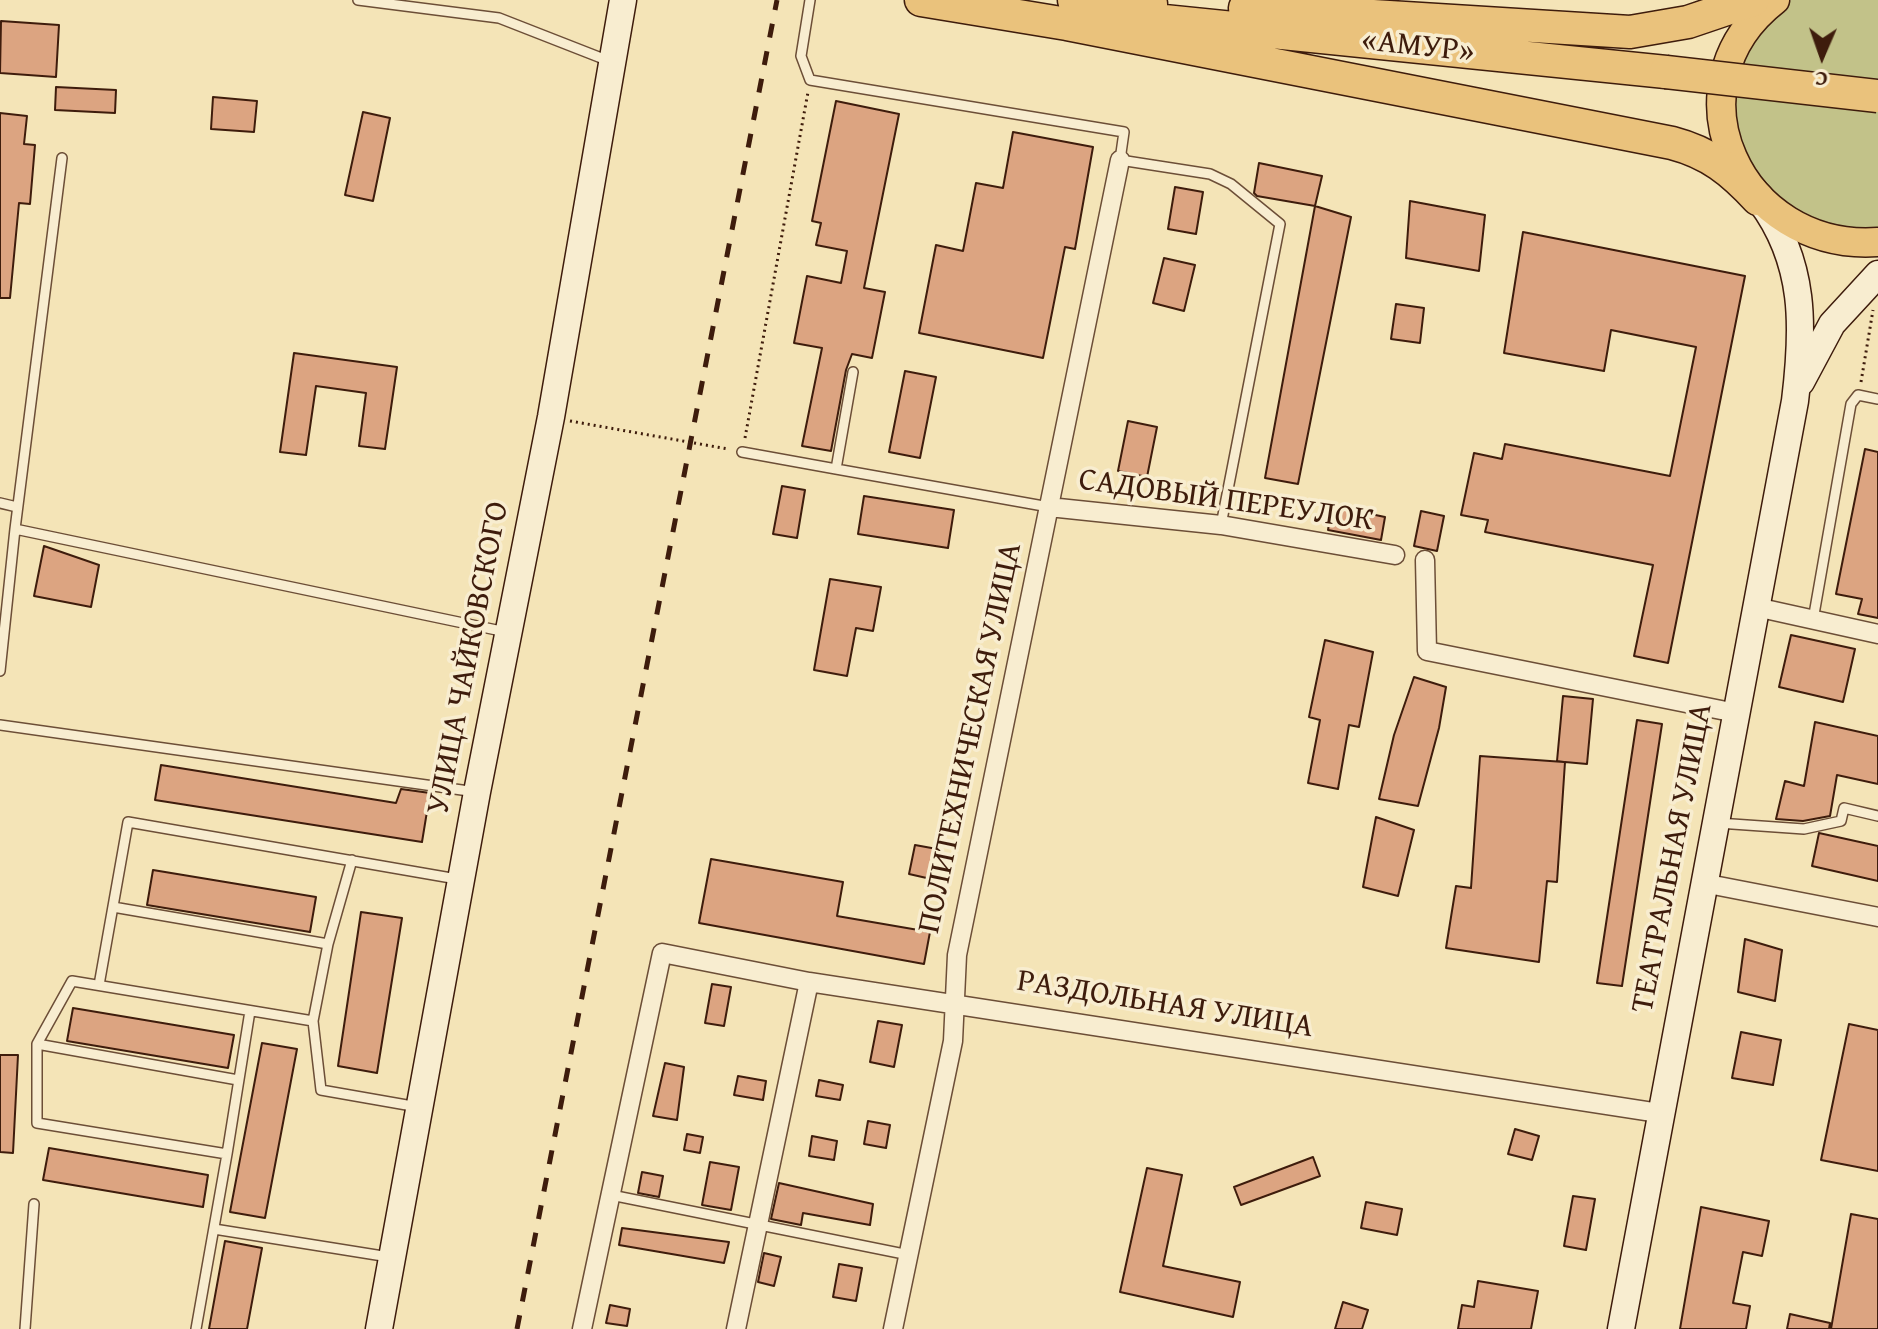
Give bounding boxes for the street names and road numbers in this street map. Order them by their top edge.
street label: «АМУР» [1360,22,1476,72]
street label: САДОВЫЙ ПЕРЕУЛОК [1076,461,1376,541]
street label: УЛИЦА ЧАЙКОВСКОГО [420,498,518,818]
street label: ПОЛИТЕХНИЧЕСКАЯ УЛИЦА [911,539,1031,937]
street label: ТЕАТРАЛЬНАЯ УЛИЦА [1624,700,1722,1016]
street label: РАЗДОЛЬНАЯ УЛИЦА [1014,963,1316,1047]

